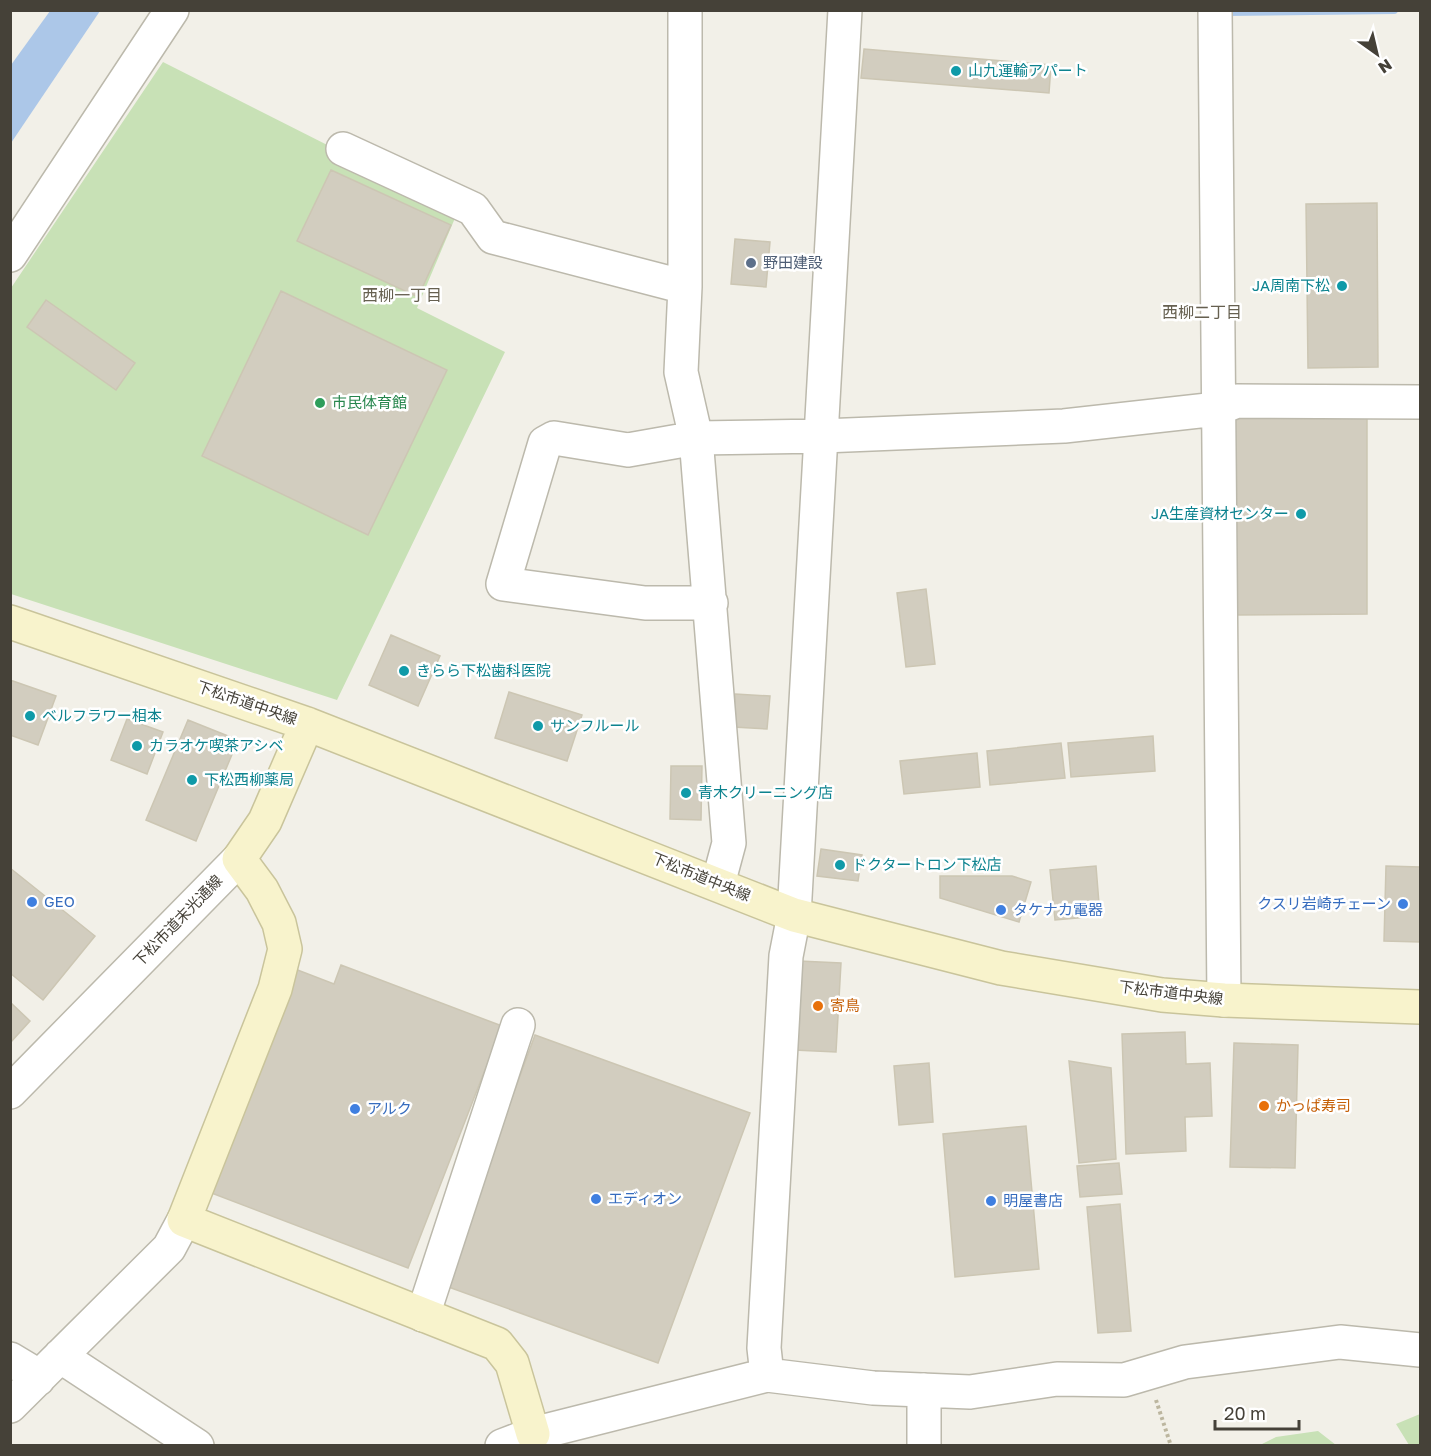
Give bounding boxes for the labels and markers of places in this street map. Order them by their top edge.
place label: 山九運輸アパート [968,61,1088,79]
marker: 山九運輸アパート [949,64,963,78]
place label: 野田建設 [763,253,823,271]
marker: 野田建設 [744,256,758,270]
place label: JA周南下松 [1252,276,1330,294]
marker: JA周南下松 [1335,279,1349,293]
place label: 市民体育館 [332,393,407,411]
marker: 市民体育館 [313,396,327,410]
place label: JA生産資材センター [1151,504,1289,522]
marker: JA生産資材センター [1294,507,1308,521]
place label: きらら下松歯科医院 [416,661,551,679]
marker: きらら下松歯科医院 [397,664,411,678]
place label: ベルフラワー相本 [42,706,162,724]
marker: ベルフラワー相本 [23,709,37,723]
place label: サンフルール [550,716,640,734]
marker: サンフルール [531,719,545,733]
place label: カラオケ喫茶アシベ [149,736,283,754]
marker: カラオケ喫茶アシベ [130,739,144,753]
place label: 下松西柳薬局 [204,770,294,788]
marker: 下松西柳薬局 [185,773,199,787]
place label: 青木クリーニング店 [698,783,833,801]
marker: 青木クリーニング店 [679,786,693,800]
place label: ドクタートロン下松店 [852,855,1001,873]
marker: ドクタートロン下松店 [833,858,847,872]
place label: GEO [44,892,75,910]
place label: クスリ岩崎チェーン [1257,894,1391,912]
marker: GEO [25,895,39,909]
marker: クスリ岩崎チェーン [1396,897,1410,911]
place label: タケナカ電器 [1013,900,1103,918]
marker: タケナカ電器 [994,903,1008,917]
place label: 寄鳥 [830,996,860,1014]
marker: 寄鳥 [811,999,825,1013]
place label: かっぱ寿司 [1276,1096,1351,1114]
place label: アルク [367,1099,412,1117]
marker: かっぱ寿司 [1257,1099,1271,1113]
marker: アルク [348,1102,362,1116]
place label: エディオン [608,1189,682,1207]
place label: 明屋書店 [1003,1191,1063,1209]
marker: エディオン [589,1192,603,1206]
marker: 明屋書店 [984,1194,998,1208]

